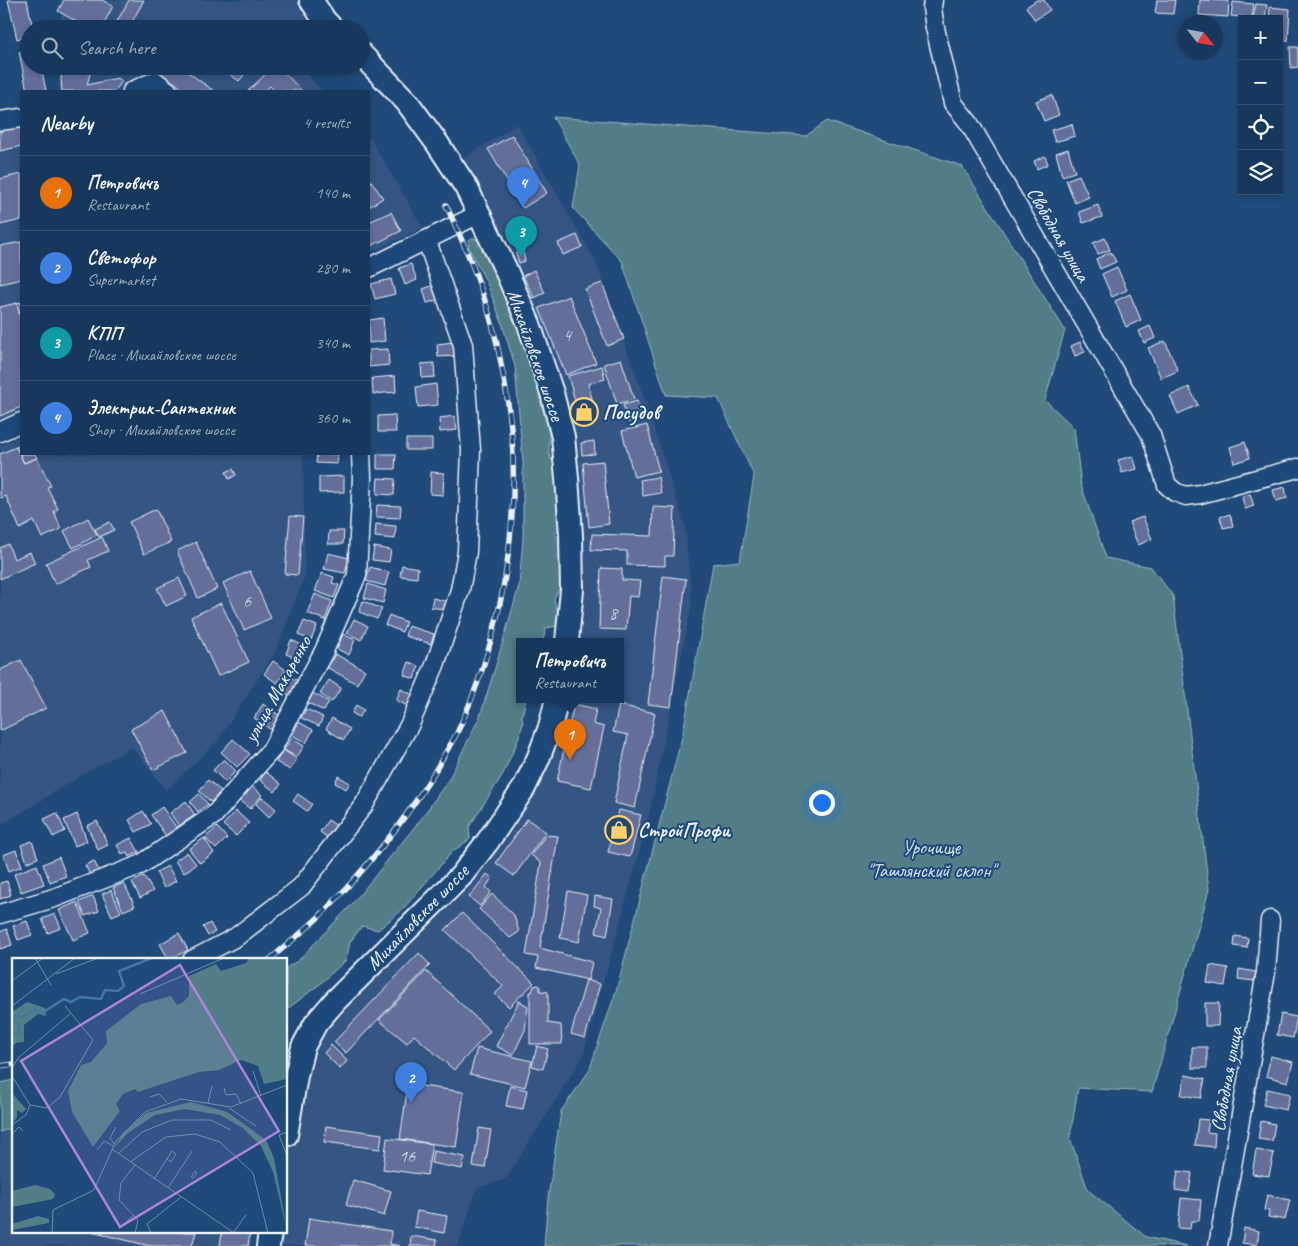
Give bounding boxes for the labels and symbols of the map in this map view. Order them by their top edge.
north arrow [1178,15,1223,60]
pin: 4 [507,167,539,208]
street label: Свободная улица [1021,182,1096,287]
pin: 3 [505,216,537,257]
street label: Михайловское шоссе [501,286,570,426]
house number: 4 [563,324,573,346]
shop icon: Посудов [569,397,599,427]
place label: Посудов [603,400,664,426]
house number: 6 [243,590,252,612]
house number: 8 [609,602,619,624]
street label: улица Макаренко [237,631,317,748]
pin: 1 [554,719,586,760]
your location [809,790,835,816]
shop icon: СтройПрофи [604,815,634,845]
place label: СтройПрофи [638,818,732,843]
park label: Урочище "Ташлянский склон" [867,835,1000,883]
street label: Михайловское шоссе [361,858,475,975]
inset map [12,958,288,1234]
street label: Свободная улица [1205,1024,1248,1133]
pin: 2 [395,1062,427,1103]
house number: 16 [399,1145,416,1167]

